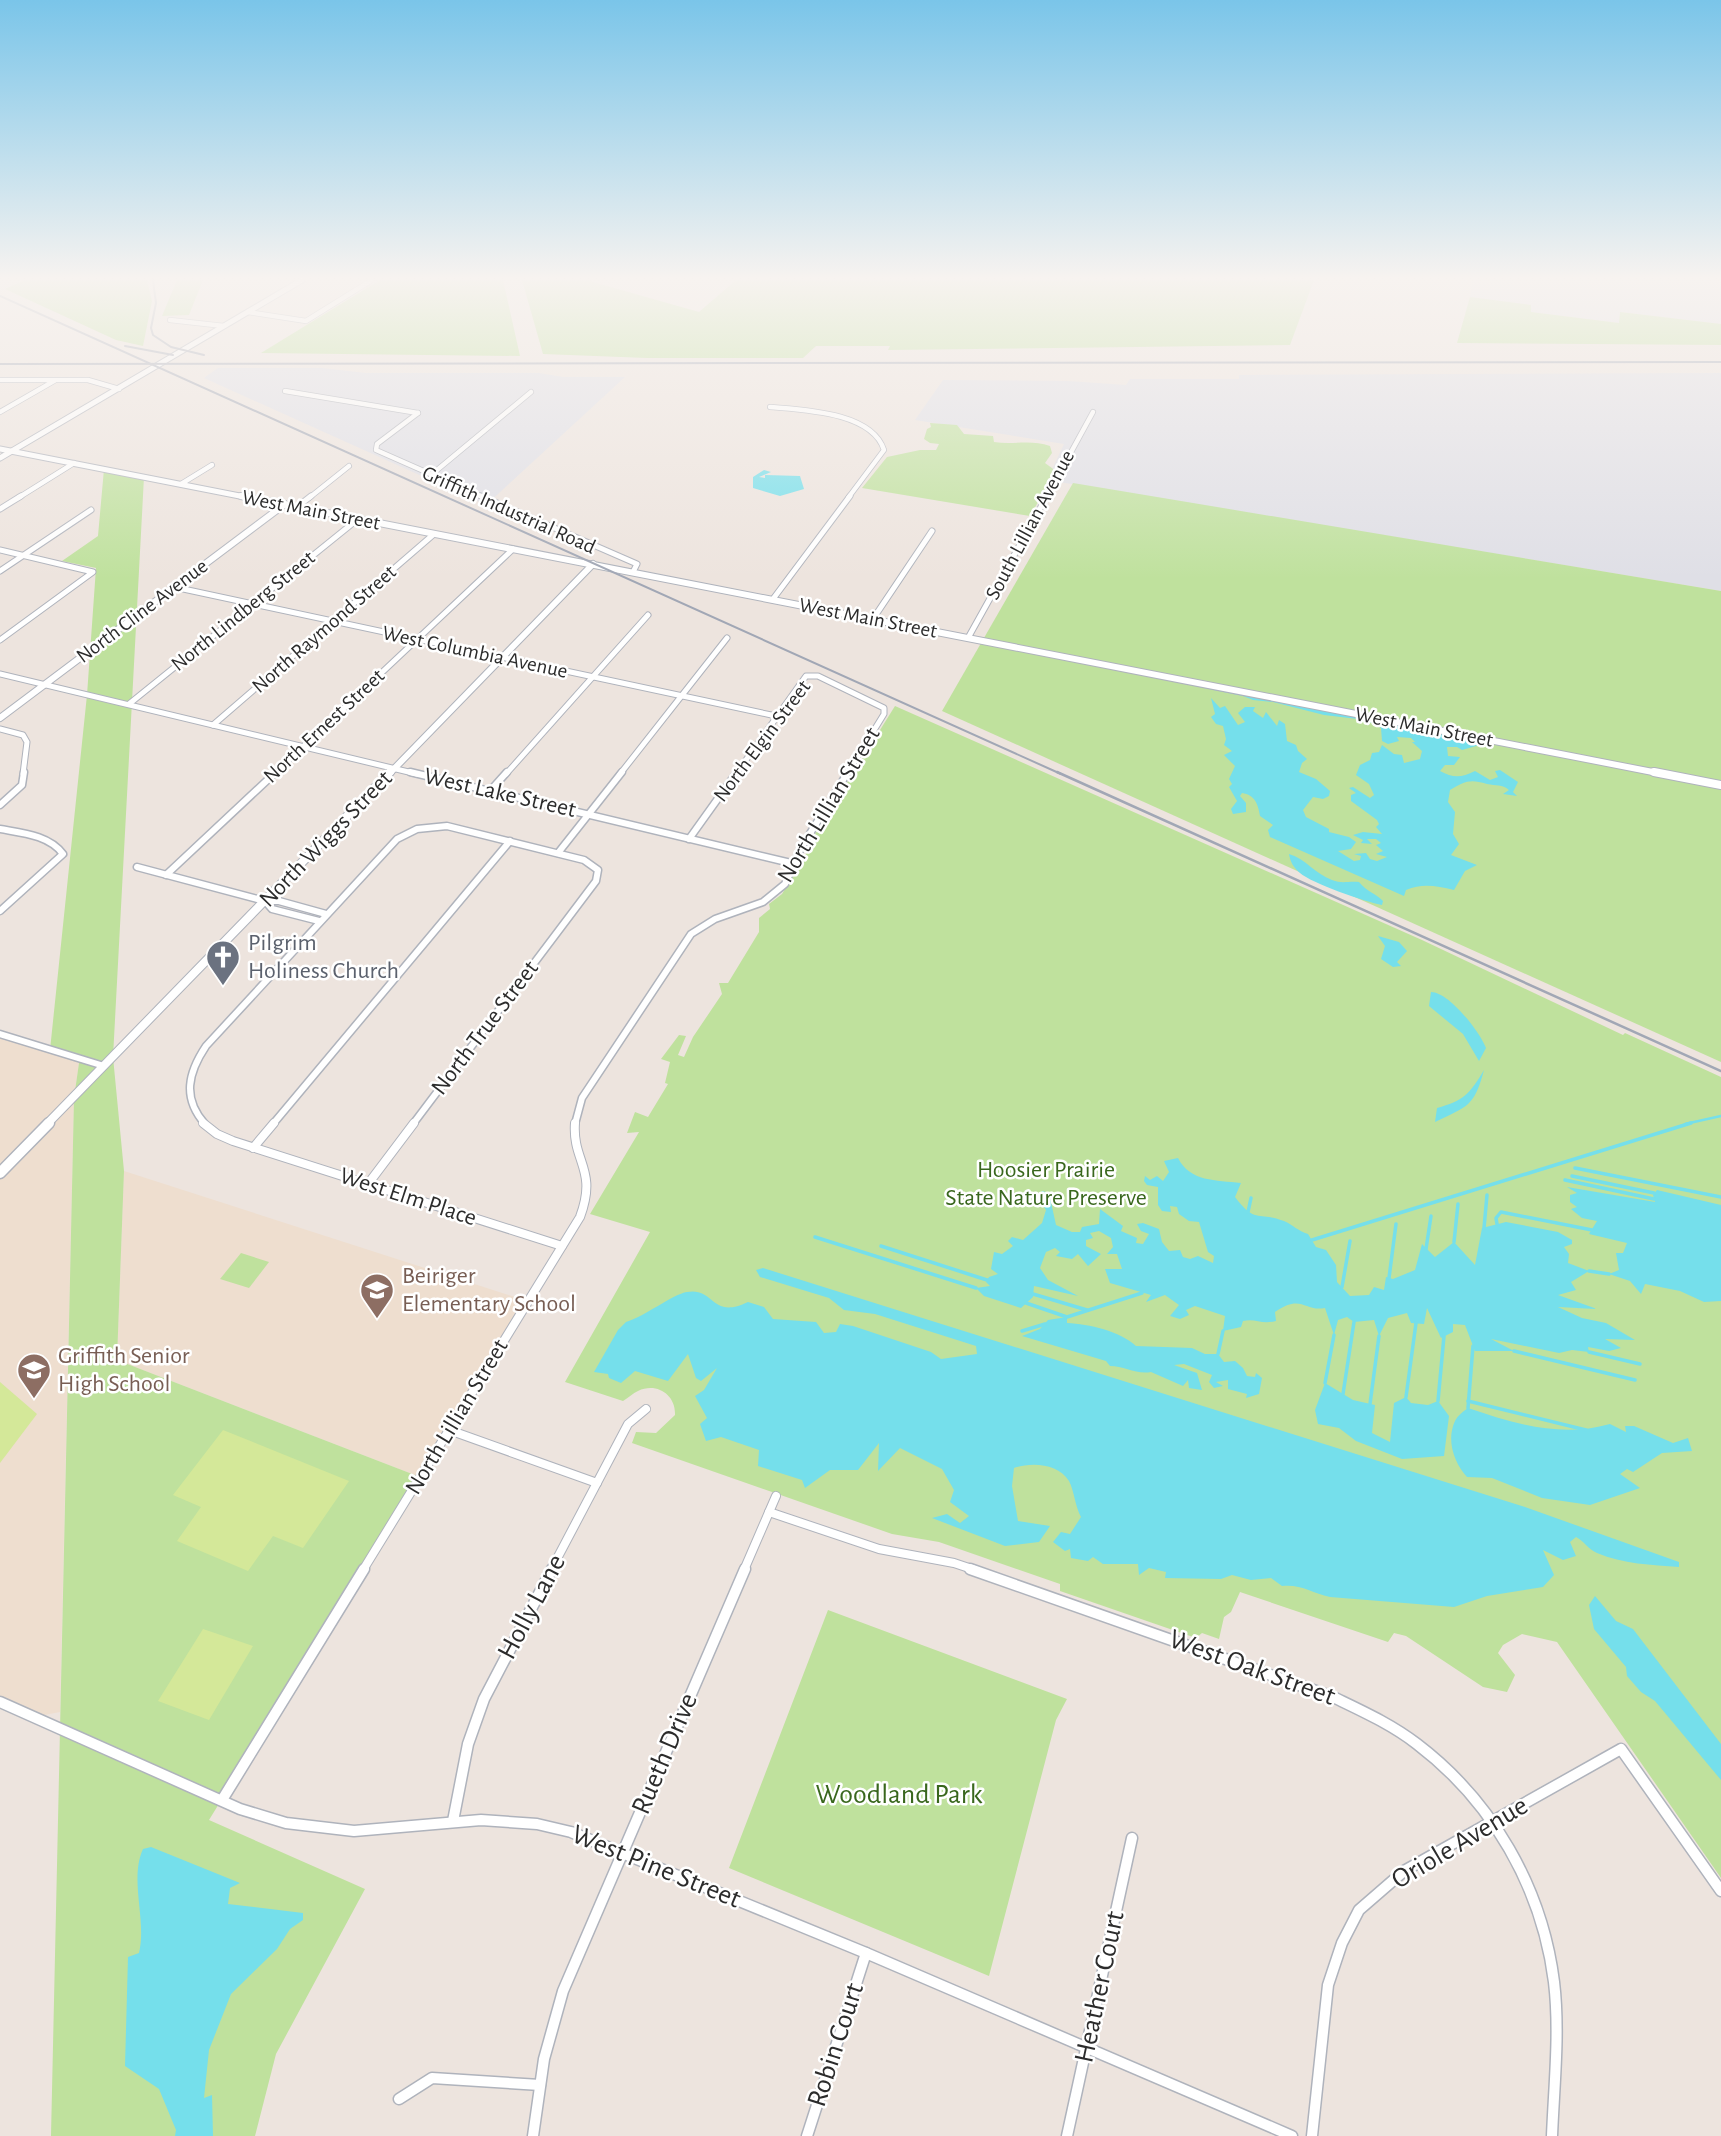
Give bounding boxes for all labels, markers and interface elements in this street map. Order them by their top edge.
street label: South Lillian Avenue [982,447,1078,603]
street label: Griffith Industrial Road [419,462,599,558]
street label: West Main Street [240,486,382,534]
street label: North Lindberg Street [167,547,319,675]
street label: North Cline Avenue [72,555,212,667]
street label: North Raymond Street [248,561,400,697]
street label: West Main Street [797,594,939,642]
street label: West Columbia Avenue [380,622,570,682]
street label: North Ernest Street [260,665,389,787]
street label: North Elgin Street [710,676,815,806]
street label: West Main Street [1353,703,1495,751]
street label: North Lillian Street [773,723,885,887]
street label: West Lake Street [422,764,579,822]
street label: North Wiggs Street [255,766,397,912]
place label: Pilgrim Holiness Church [248,931,399,983]
church icon: Pilgrim Holiness Church [204,938,242,987]
street label: North True Street [427,956,543,1100]
park label: Hoosier Prairie State Nature Preserve [945,1158,1147,1210]
street label: West Elm Place [337,1164,479,1230]
place label: Beiriger Elementary School [402,1264,576,1316]
school or university icon: Beiriger Elementary School [358,1271,396,1320]
street label: North Lillian Street [401,1335,513,1499]
place label: Griffith Senior High School [58,1344,190,1396]
school or university icon: Griffith Senior High School [15,1351,53,1400]
street label: Holly Lane [493,1550,571,1664]
street label: West Oak Street [1165,1625,1339,1711]
street label: Rueth Drive [627,1689,703,1819]
park label: Woodland Park [815,1781,983,1809]
street label: Oriole Avenue [1387,1791,1533,1895]
street label: West Pine Street [567,1820,745,1914]
street label: Heather Court [1070,1909,1130,2065]
street label: Robin Court [803,1980,869,2110]

